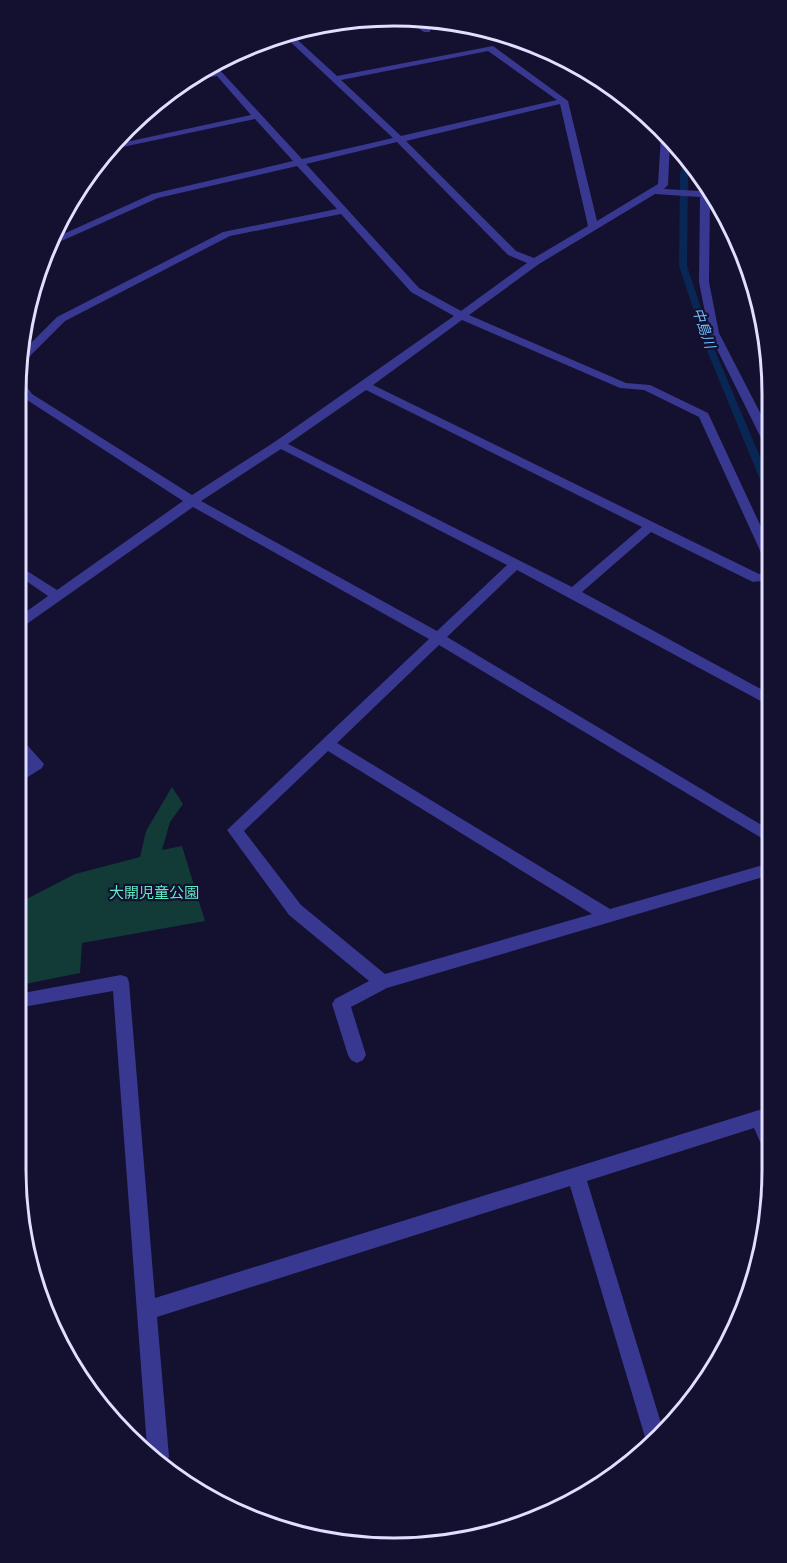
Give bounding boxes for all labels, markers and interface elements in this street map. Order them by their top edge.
water label: 中島川 [689,305,720,353]
park label: 大開児童公園 [109,883,199,902]

